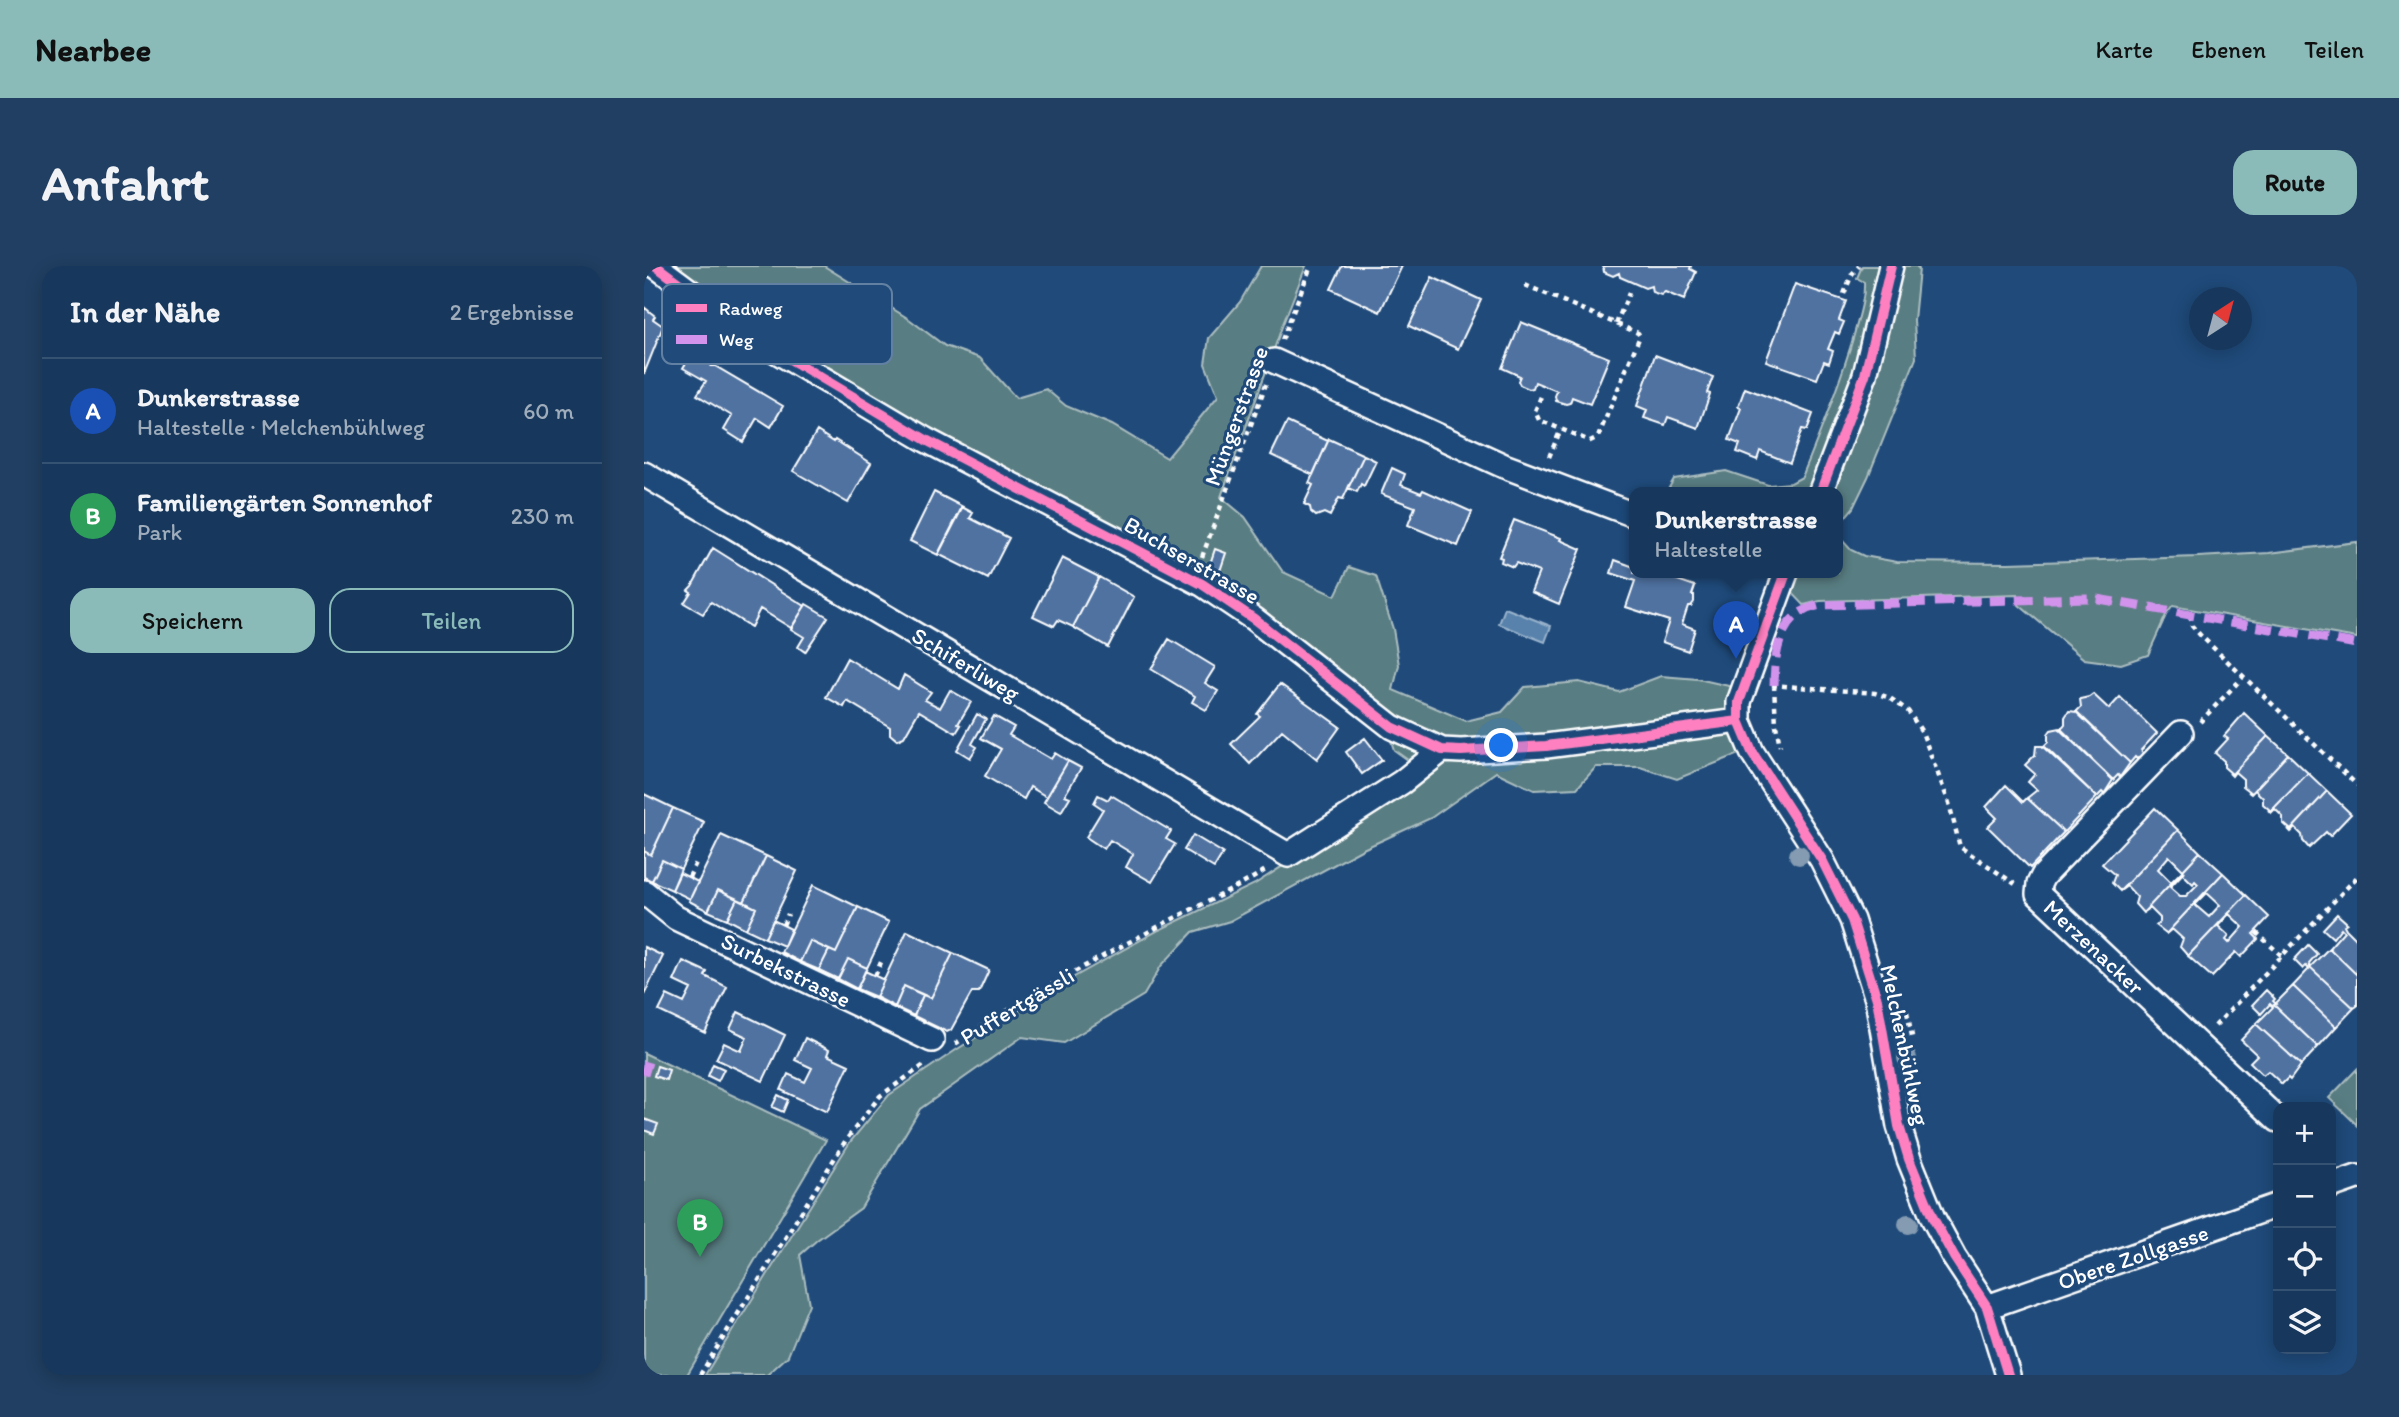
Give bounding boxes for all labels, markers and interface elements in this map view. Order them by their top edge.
text: Nearbee [35,30,151,69]
text: Karte [2095,35,2153,64]
text: Ebenen [2191,35,2266,64]
text: Teilen [2304,35,2364,64]
button: Route [2233,150,2357,215]
text: Anfahrt [42,153,209,212]
legend [662,284,892,364]
north arrow [2189,287,2252,350]
text: In der Nähe [70,293,220,330]
text: Radweg [719,297,783,320]
text: 2 Ergebnisse [450,298,574,326]
text: Weg [719,328,754,351]
street label: Müngerstrasse [1198,342,1274,490]
text: Dunkerstrasse [137,381,300,413]
text: A [86,397,100,425]
text: 60 m [523,397,574,425]
text: Haltestelle · Melchenbühlweg [137,413,425,441]
text: Familiengärten Sonnenhof [137,486,432,518]
popup [1629,487,1843,578]
text: B [86,502,100,530]
text: 230 m [511,502,574,530]
text: Dunkerstrasse [1655,503,1817,535]
street label: Buchserstrasse [1119,510,1265,610]
text: Park [137,518,182,546]
text: Haltestelle [1655,535,1763,563]
button: Speichern [70,588,315,653]
button: Teilen [329,588,574,653]
pin: A [1713,601,1759,659]
street label: Schiferliweg [907,621,1025,707]
your location [1484,728,1518,762]
street label: Merzenacker [2038,893,2150,1001]
street label: Surbekstrasse [717,927,855,1013]
street label: Puffertgässli [955,961,1079,1051]
street label: Melchenbühlweg [1874,962,1936,1128]
map controls [2273,1102,2336,1354]
button: + [2273,1102,2336,1165]
button: − [2273,1165,2336,1228]
pin: B [677,1199,723,1257]
street label: Obere Zollgasse [2054,1218,2212,1296]
button: locate [2273,1228,2336,1291]
button: layers [2273,1291,2336,1354]

